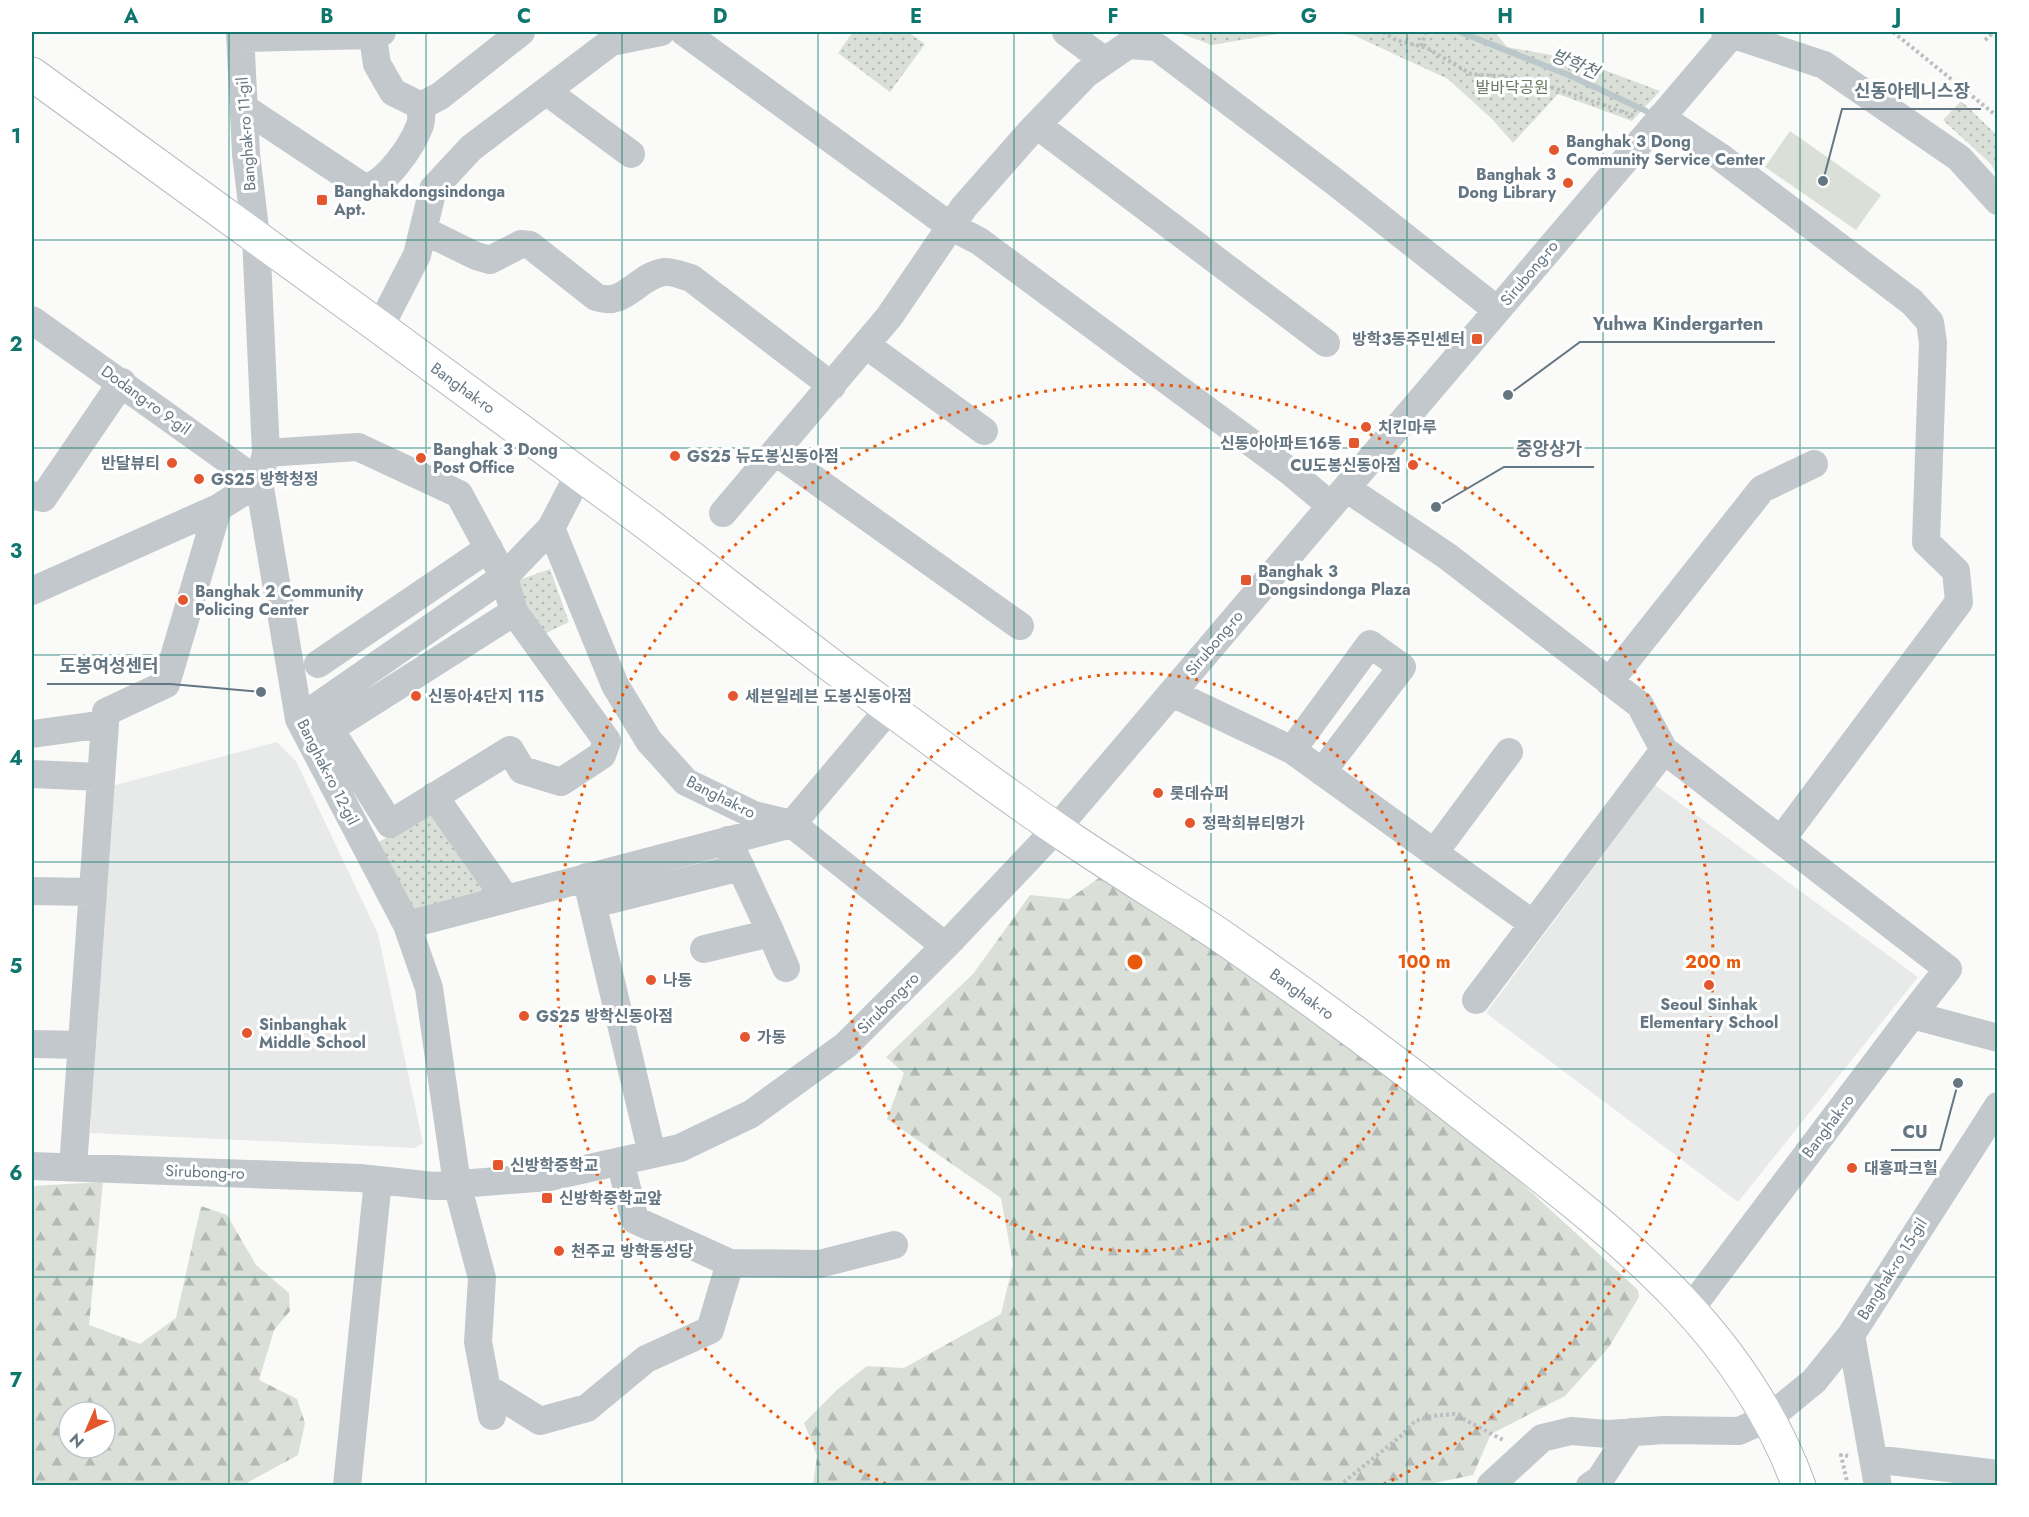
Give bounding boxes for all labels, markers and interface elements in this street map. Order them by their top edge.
text: A [123,2,139,31]
text: B [320,2,334,31]
text: C [517,2,531,31]
text: D [713,2,727,31]
text: E [910,2,922,31]
text: F [1107,2,1119,31]
text: G [1301,2,1317,31]
text: H [1497,2,1513,31]
text: I [1699,2,1705,31]
text: J [1891,2,1901,31]
water label: 방학천 [1547,42,1605,87]
callout: 신동아테니스장 [1842,73,1981,109]
street label: Banghak-ro 11-gil [231,76,261,192]
park label: 발바닥공원 [1475,76,1549,99]
text: 신동아테니스장 [1854,78,1970,104]
text: 1 [11,122,21,151]
place label: Banghak 3 Dong Community Service Center [1566,130,1766,171]
marker: Banghak 3 Dong Community Service Center [1547,143,1561,157]
place label: Banghak 3 Dong Library [1458,163,1557,204]
marker: Banghak 3 Dong Library [1561,176,1575,190]
place label: Banghakdongsindonga Apt. [333,180,505,221]
marker: Banghakdongsindonga Apt. [315,193,329,207]
street label: Sirubong-ro [1495,235,1564,311]
callout: Yuhwa Kindergarten [1580,306,1775,342]
text: Yuhwa Kindergarten [1592,311,1763,337]
place label: 방학3동주민센터 [1352,328,1465,351]
text: 2 [9,330,23,359]
marker: 방학3동주민센터 [1470,332,1484,346]
street label: Banghak-ro [426,357,500,419]
street label: Dodang-ro 9-gil [97,360,195,440]
place label: 치킨마루 [1378,416,1437,439]
marker: 치킨마루 [1359,420,1373,434]
callout: 중앙상가 [1504,431,1594,467]
place label: 신동아아파트16동 [1220,432,1342,455]
marker: 신동아아파트16동 [1347,436,1361,450]
text: 중앙상가 [1516,436,1583,462]
place label: Banghak 3 Dong Post Office [433,438,558,479]
place label: GS25 뉴도봉신동아점 [687,445,839,468]
marker: GS25 뉴도봉신동아점 [668,449,682,463]
marker: Banghak 3 Dong Post Office [414,451,428,465]
place label: 반달뷰티 [101,452,160,475]
place label: CU도봉신동아점 [1290,454,1401,477]
marker: 반달뷰티 [165,456,179,470]
marker: CU도봉신동아점 [1406,458,1420,472]
place label: GS25 방학청정 [211,468,319,491]
marker: GS25 방학청정 [192,472,206,486]
text: 3 [10,537,22,566]
place label: Banghak 3 Dongsindonga Plaza [1258,560,1411,601]
marker: Banghak 3 Dongsindonga Plaza [1239,573,1253,587]
place label: Banghak 2 Community Policing Center [195,580,364,621]
marker: Banghak 2 Community Policing Center [176,593,190,607]
street label: Sirubong-ro [1180,605,1249,681]
callout: 도봉여성센터 [47,648,171,684]
text: 도봉여성센터 [59,653,159,679]
place label: 신동아4단지 115 [428,685,544,708]
place label: 세븐일레븐 도봉신동아점 [745,685,912,708]
marker: 신동아4단지 115 [409,689,423,703]
marker: 세븐일레븐 도봉신동아점 [726,689,740,703]
street label: Banghak-ro 12-gil [291,715,365,829]
text: 4 [9,744,23,773]
street label: Banghak-ro [683,770,760,824]
place label: 롯데슈퍼 [1170,782,1229,805]
marker: 롯데슈퍼 [1151,786,1165,800]
place label: 정락희뷰티명가 [1202,812,1305,835]
marker: 정락희뷰티명가 [1183,816,1197,830]
text: 100 m [1397,949,1451,975]
text: 200 m [1685,949,1741,975]
text: 5 [10,952,23,981]
centre of rings [1125,952,1145,972]
street label: Banghak-ro [1265,963,1339,1025]
street label: Sirubong-ro [852,967,924,1039]
place label: 나동 [663,969,692,992]
marker: 나동 [644,973,658,987]
marker: Seoul Sinhak Elementary School [1702,978,1716,992]
place label: Seoul Sinhak Elementary School [1640,993,1778,1034]
place label: GS25 방학신동아점 [536,1005,673,1028]
marker: GS25 방학신동아점 [517,1009,531,1023]
place label: Sinbanghak Middle School [259,1013,366,1054]
marker: Sinbanghak Middle School [240,1026,254,1040]
place label: 가동 [757,1026,786,1049]
marker: 가동 [738,1030,752,1044]
street label: Banghak-ro [1796,1089,1860,1163]
callout: CU [1891,1114,1940,1150]
text: CU [1902,1119,1928,1145]
place label: 신방학중학교 [510,1154,599,1177]
place label: 대흥파크힐 [1864,1157,1938,1180]
marker: 신방학중학교 [491,1158,505,1172]
text: 6 [9,1159,23,1188]
street label: Sirubong-ro [165,1159,245,1185]
marker: 대흥파크힐 [1845,1161,1859,1175]
place label: 신방학중학교앞 [559,1187,662,1210]
marker: 신방학중학교앞 [540,1191,554,1205]
street label: Banghak-ro 15-gil [1852,1214,1932,1324]
place label: 천주교 방학동성당 [571,1240,694,1263]
marker: 천주교 방학동성당 [552,1244,566,1258]
text: 7 [10,1366,23,1395]
north arrow [57,1400,117,1460]
text: N [64,1428,89,1453]

